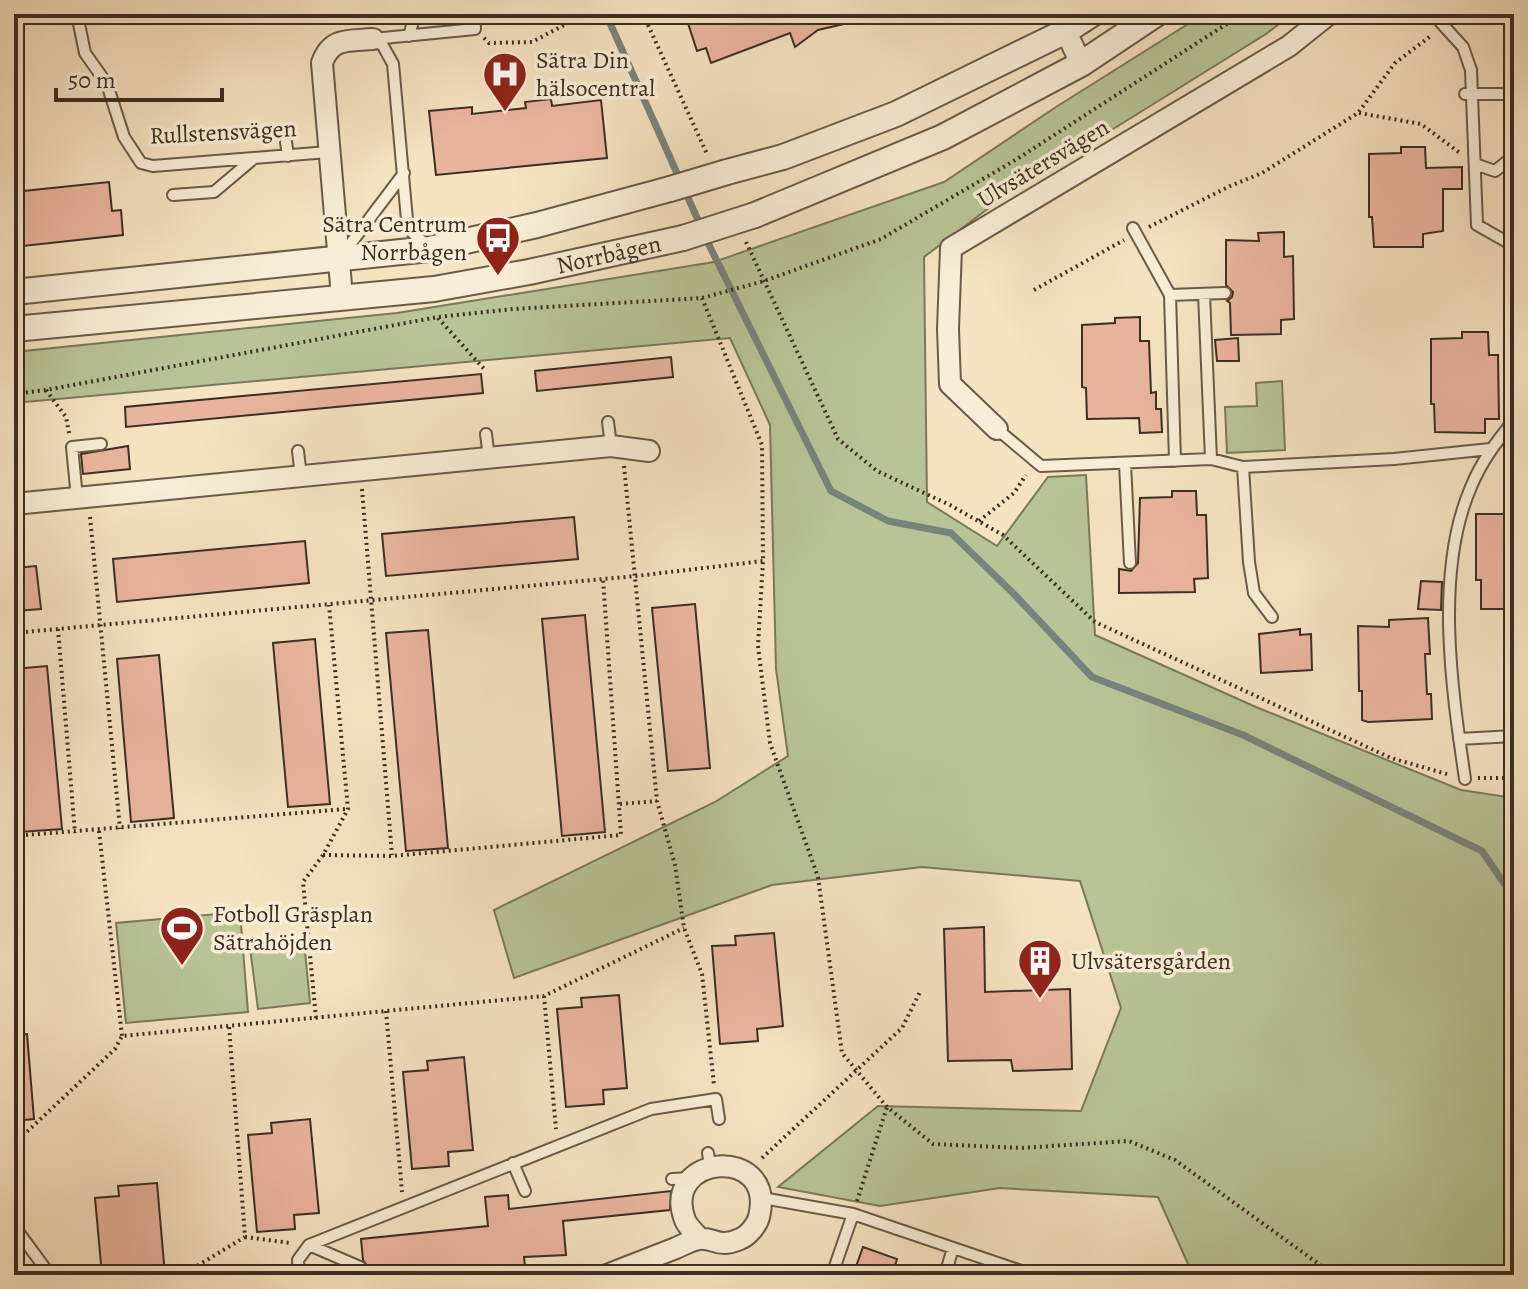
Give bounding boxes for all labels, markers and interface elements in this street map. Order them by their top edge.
place label: Sätra Din hälsocentral [536,44,655,104]
hospital icon: Sätra Din hälsocentral [481,50,529,113]
scale bar [56,52,222,102]
text: 50 m [68,64,116,96]
street label: Ulvsätersvägen [971,111,1115,215]
street label: Rullstensvägen [149,112,297,152]
place label: Sätra Centrum Norrbågen [322,208,467,268]
bus stop icon: Sätra Centrum Norrbågen [474,214,522,277]
street label: Norrbågen [553,227,664,282]
place label: Fotboll Gräsplan Sätrahöjden [213,898,373,958]
sports icon: Fotboll Gräsplan Sätrahöjden [158,904,206,967]
building icon: Ulvsätersgården [1016,937,1064,1000]
place label: Ulvsätersgården [1071,945,1231,977]

